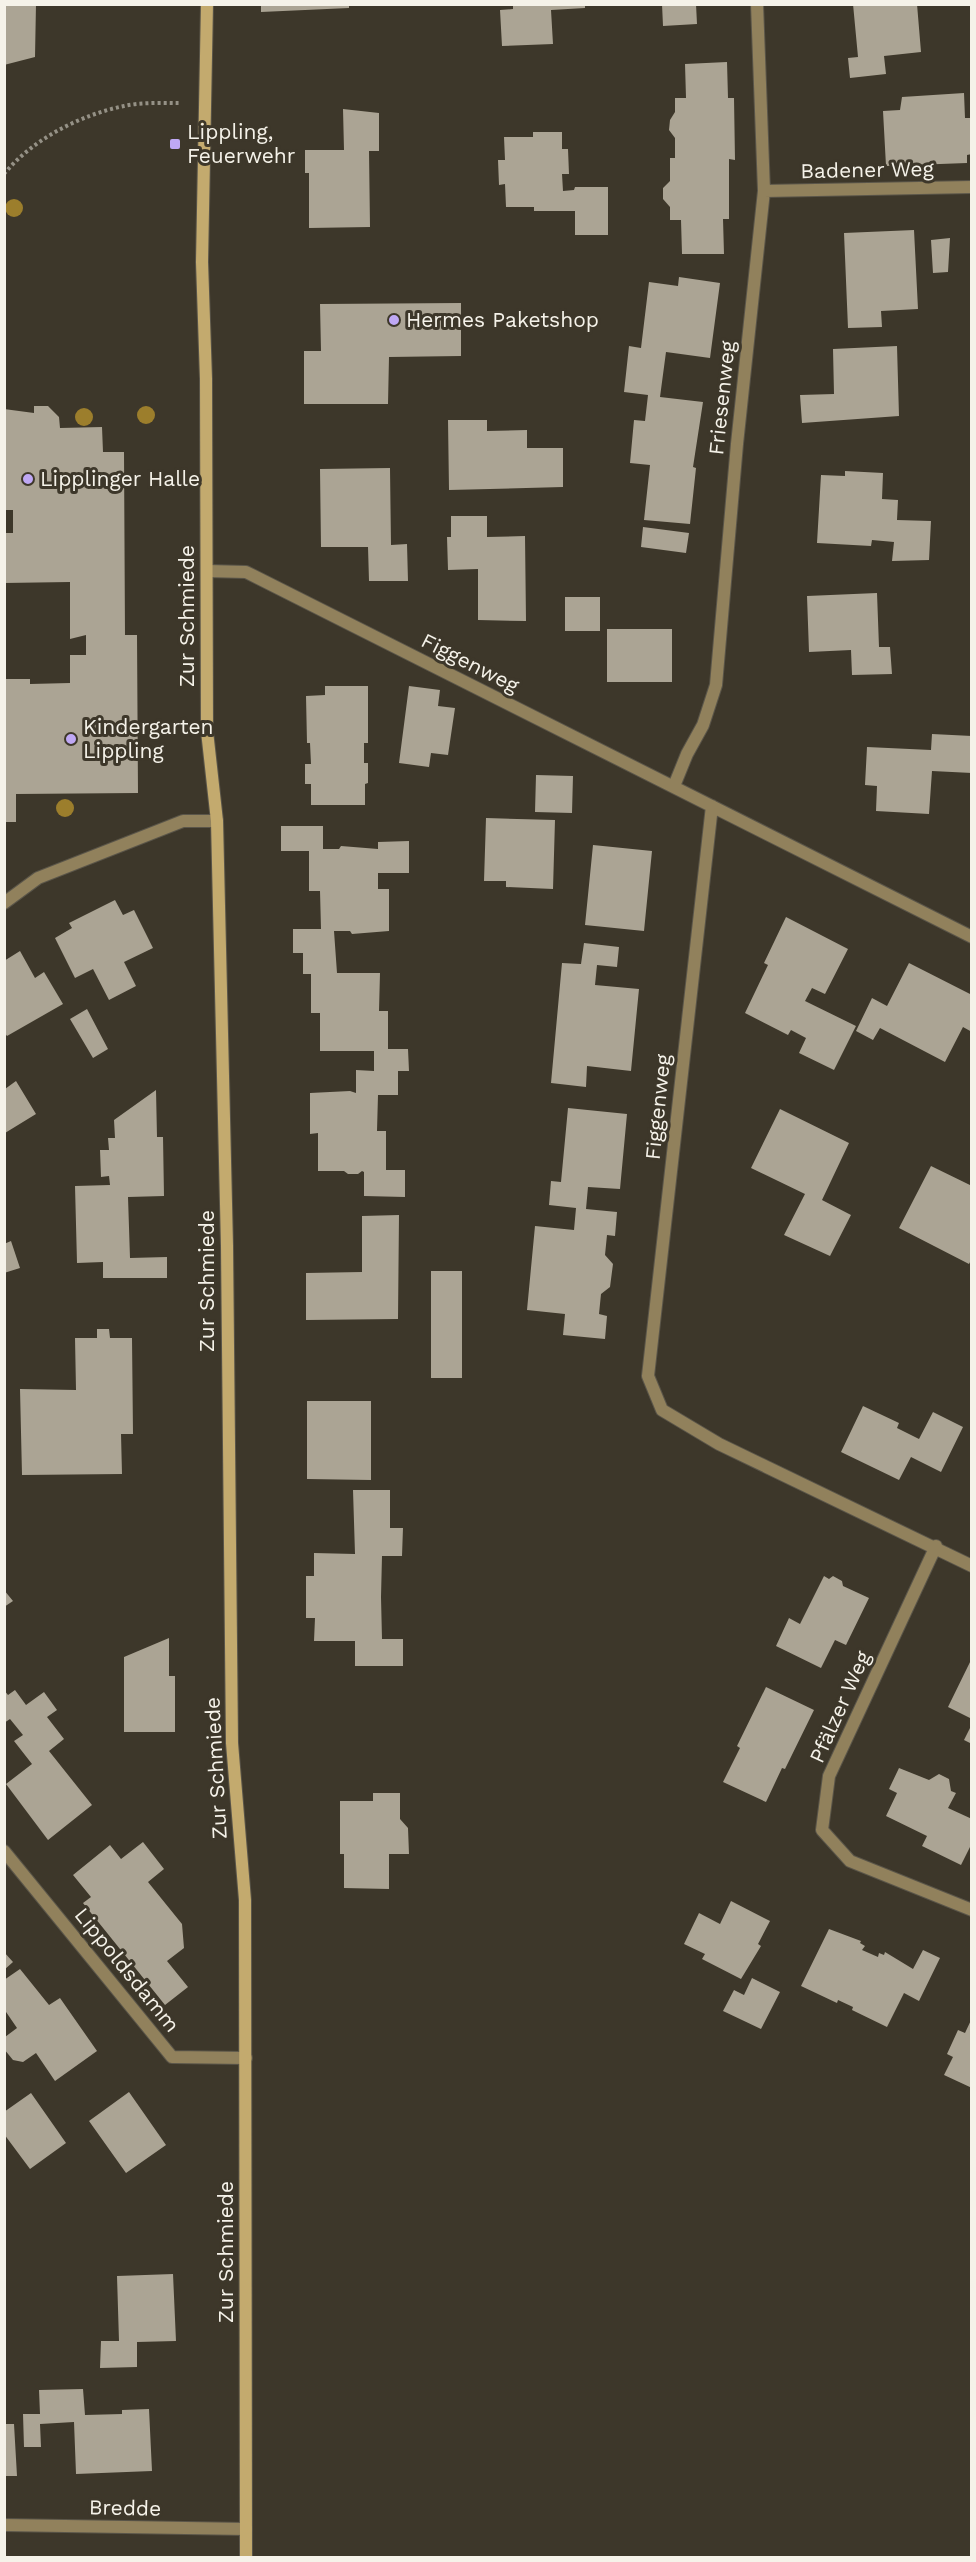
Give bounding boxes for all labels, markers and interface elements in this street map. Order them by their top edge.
place label: Lippling, Feuerwehr [187,119,296,168]
marker: Lippling, Feuerwehr [168,137,182,151]
street label: Badener Weg [800,156,935,183]
place label: Hermes Paketshop [406,307,599,332]
marker: Hermes Paketshop [387,313,401,327]
street label: Friesenweg [703,339,740,456]
place label: Lipplinger Halle [40,466,200,491]
marker: Lipplinger Halle [21,472,35,486]
street label: Zur Schmiede [174,545,199,687]
street label: Figgenweg [417,627,524,698]
place label: Kindergarten Lippling [83,714,214,763]
marker: Kindergarten Lippling [64,732,78,746]
street label: Figgenweg [640,1052,676,1161]
street label: Zur Schmiede [194,1210,219,1352]
street label: Pfälzer Weg [804,1646,876,1766]
street label: Zur Schmiede [199,1696,232,1840]
street label: Lippoldsdamm [70,1902,185,2037]
street label: Zur Schmiede [213,2181,238,2323]
street label: Bredde [89,2494,161,2521]

